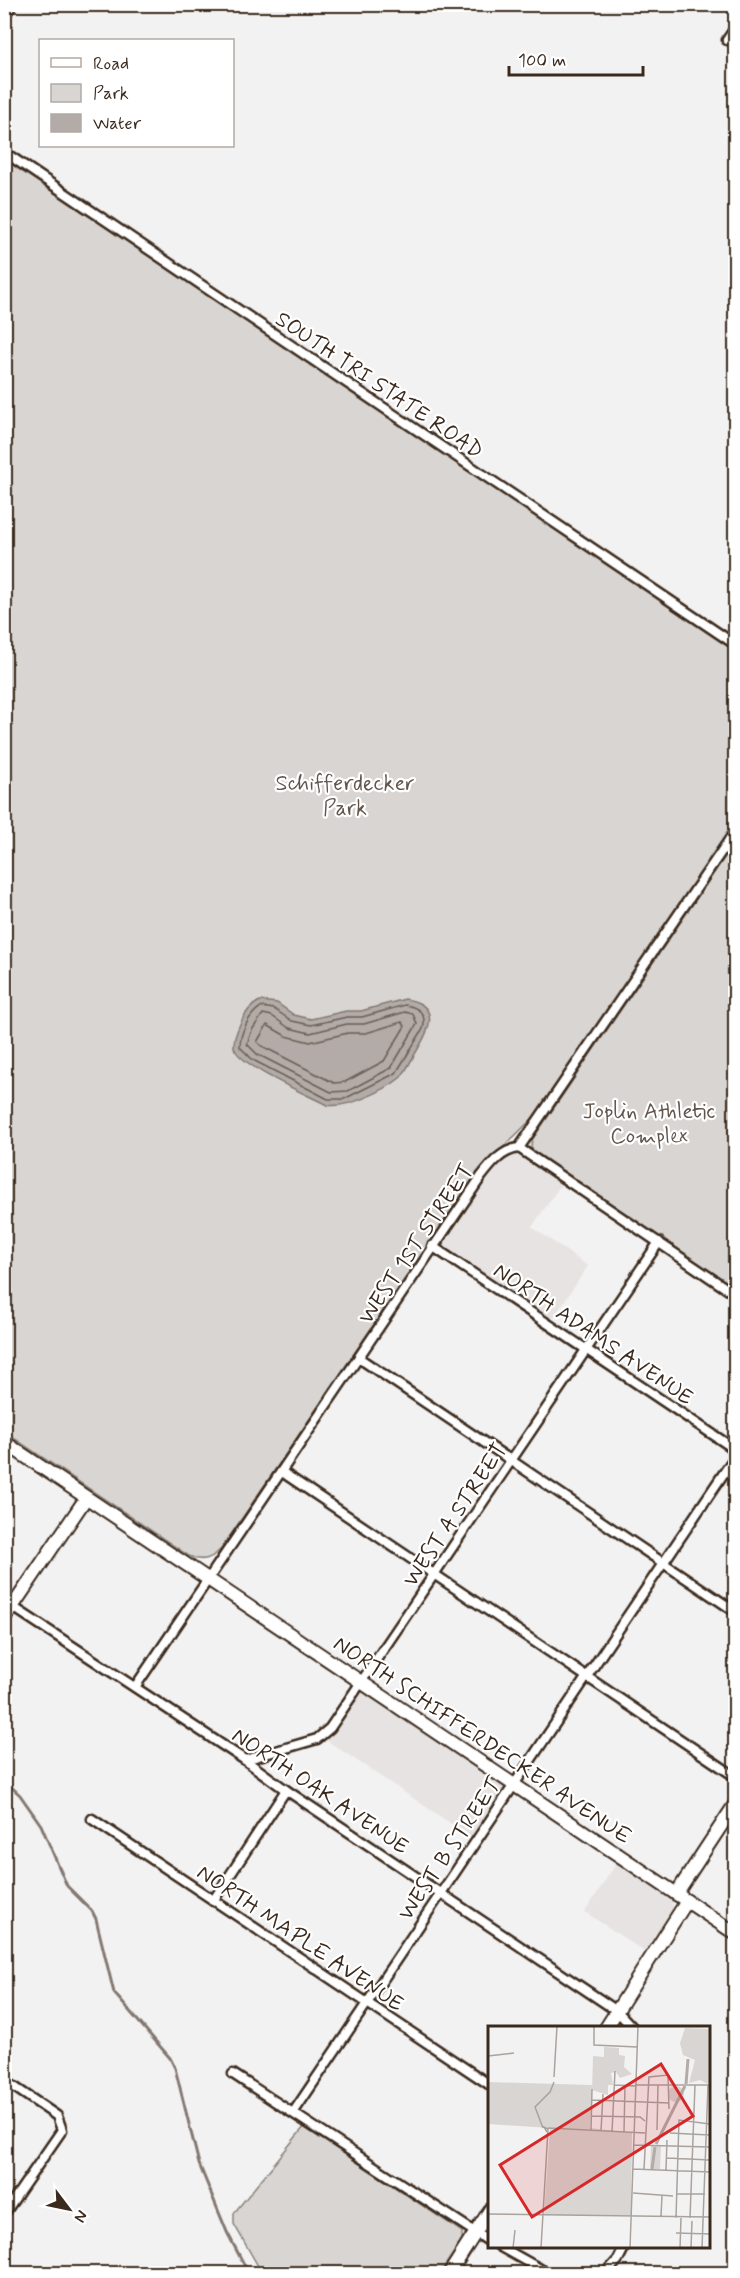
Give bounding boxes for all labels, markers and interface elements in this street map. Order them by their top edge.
legend [39,39,234,147]
scale bar [509,39,642,77]
text: 100 m [518,49,566,73]
text: Road [93,52,129,76]
text: Park [93,82,129,106]
text: Water [93,112,142,136]
street label: SOUTH TRI STATE ROAD [270,306,488,466]
park label: Schifferdecker Park [275,770,415,823]
park label: Joplin Athletic Complex [583,1098,715,1151]
street label: WEST 1ST STREET [353,1159,481,1330]
street label: NORTH ADAMS AVENUE [487,1257,699,1412]
street label: WEST A STREET [397,1438,514,1592]
street label: NORTH SCHIFFERDECKER AVENUE [327,1630,636,1851]
street label: NORTH OAK AVENUE [226,1722,414,1862]
street label: WEST B STREET [392,1771,509,1926]
street label: NORTH MAPLE AVENUE [191,1859,409,2019]
inset map [488,2026,710,2248]
north arrow [39,2179,99,2239]
text: N [69,2206,92,2226]

